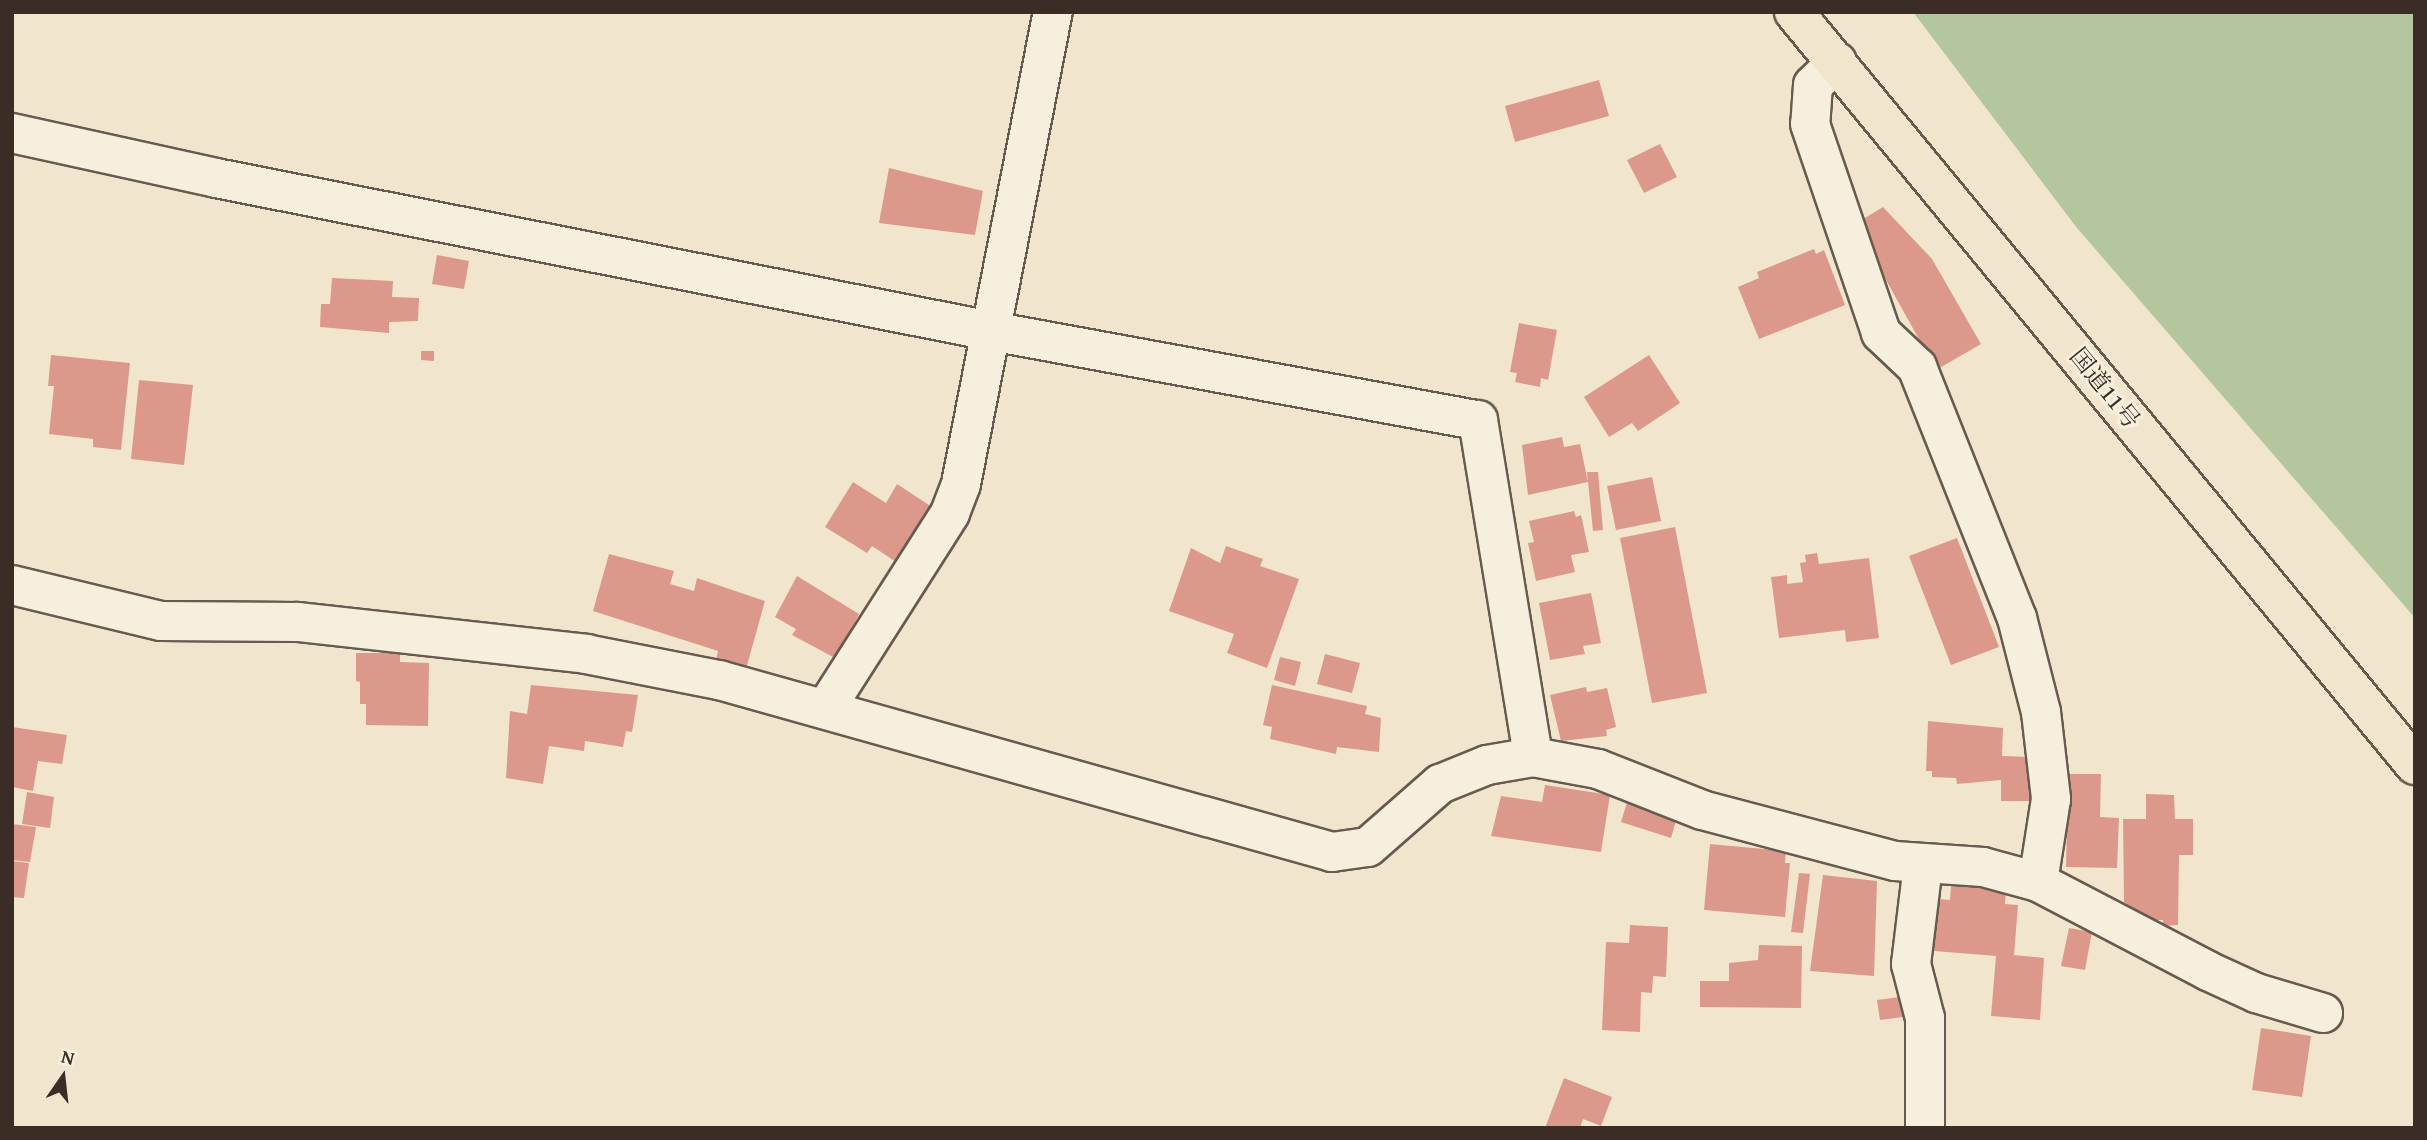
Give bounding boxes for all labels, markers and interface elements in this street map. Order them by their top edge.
street label: 国道11号 [2064,342,2146,434]
north arrow [28,1042,98,1112]
text: N [59,1042,78,1072]

